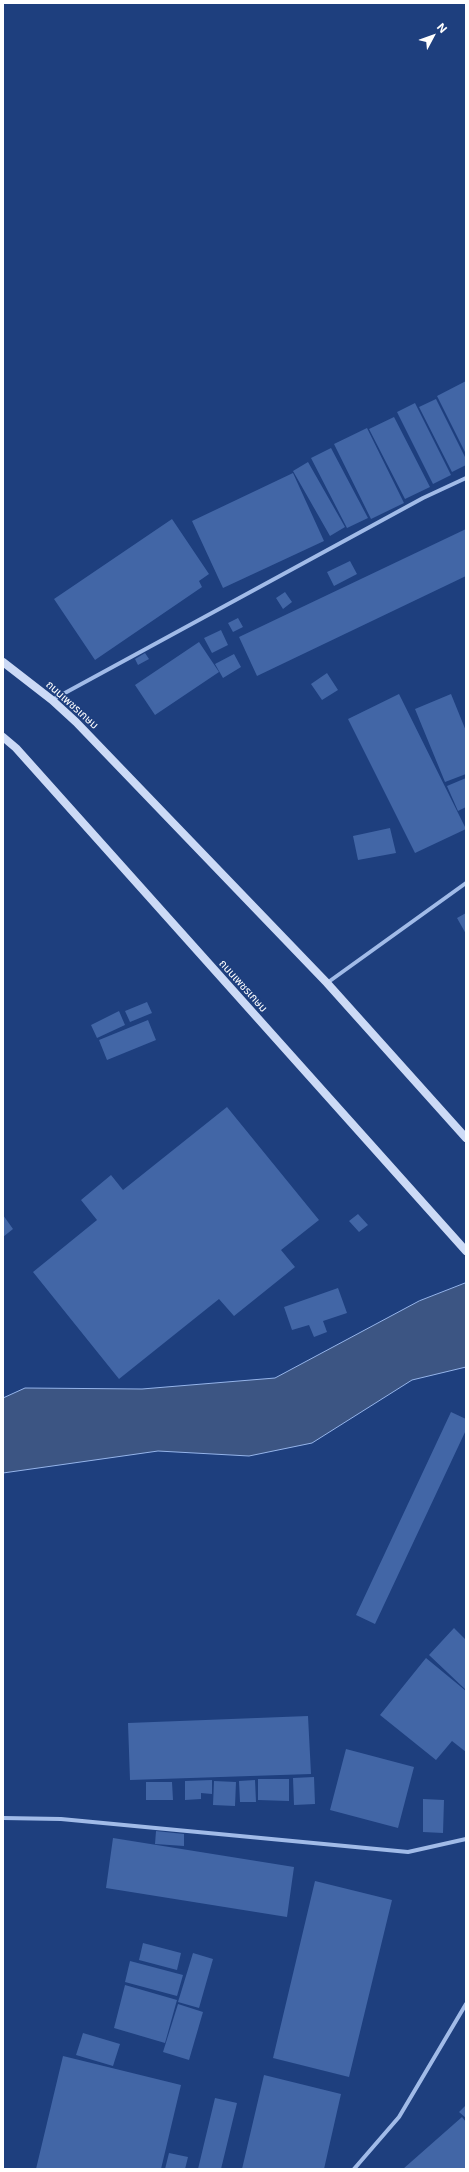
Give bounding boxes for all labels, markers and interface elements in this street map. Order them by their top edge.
north arrow [413,16,453,56]
text: N [434,20,450,36]
street label: ถนนเพชรเกษม [43,678,101,732]
street label: ถนนเพชรเกษม [216,957,270,1015]

